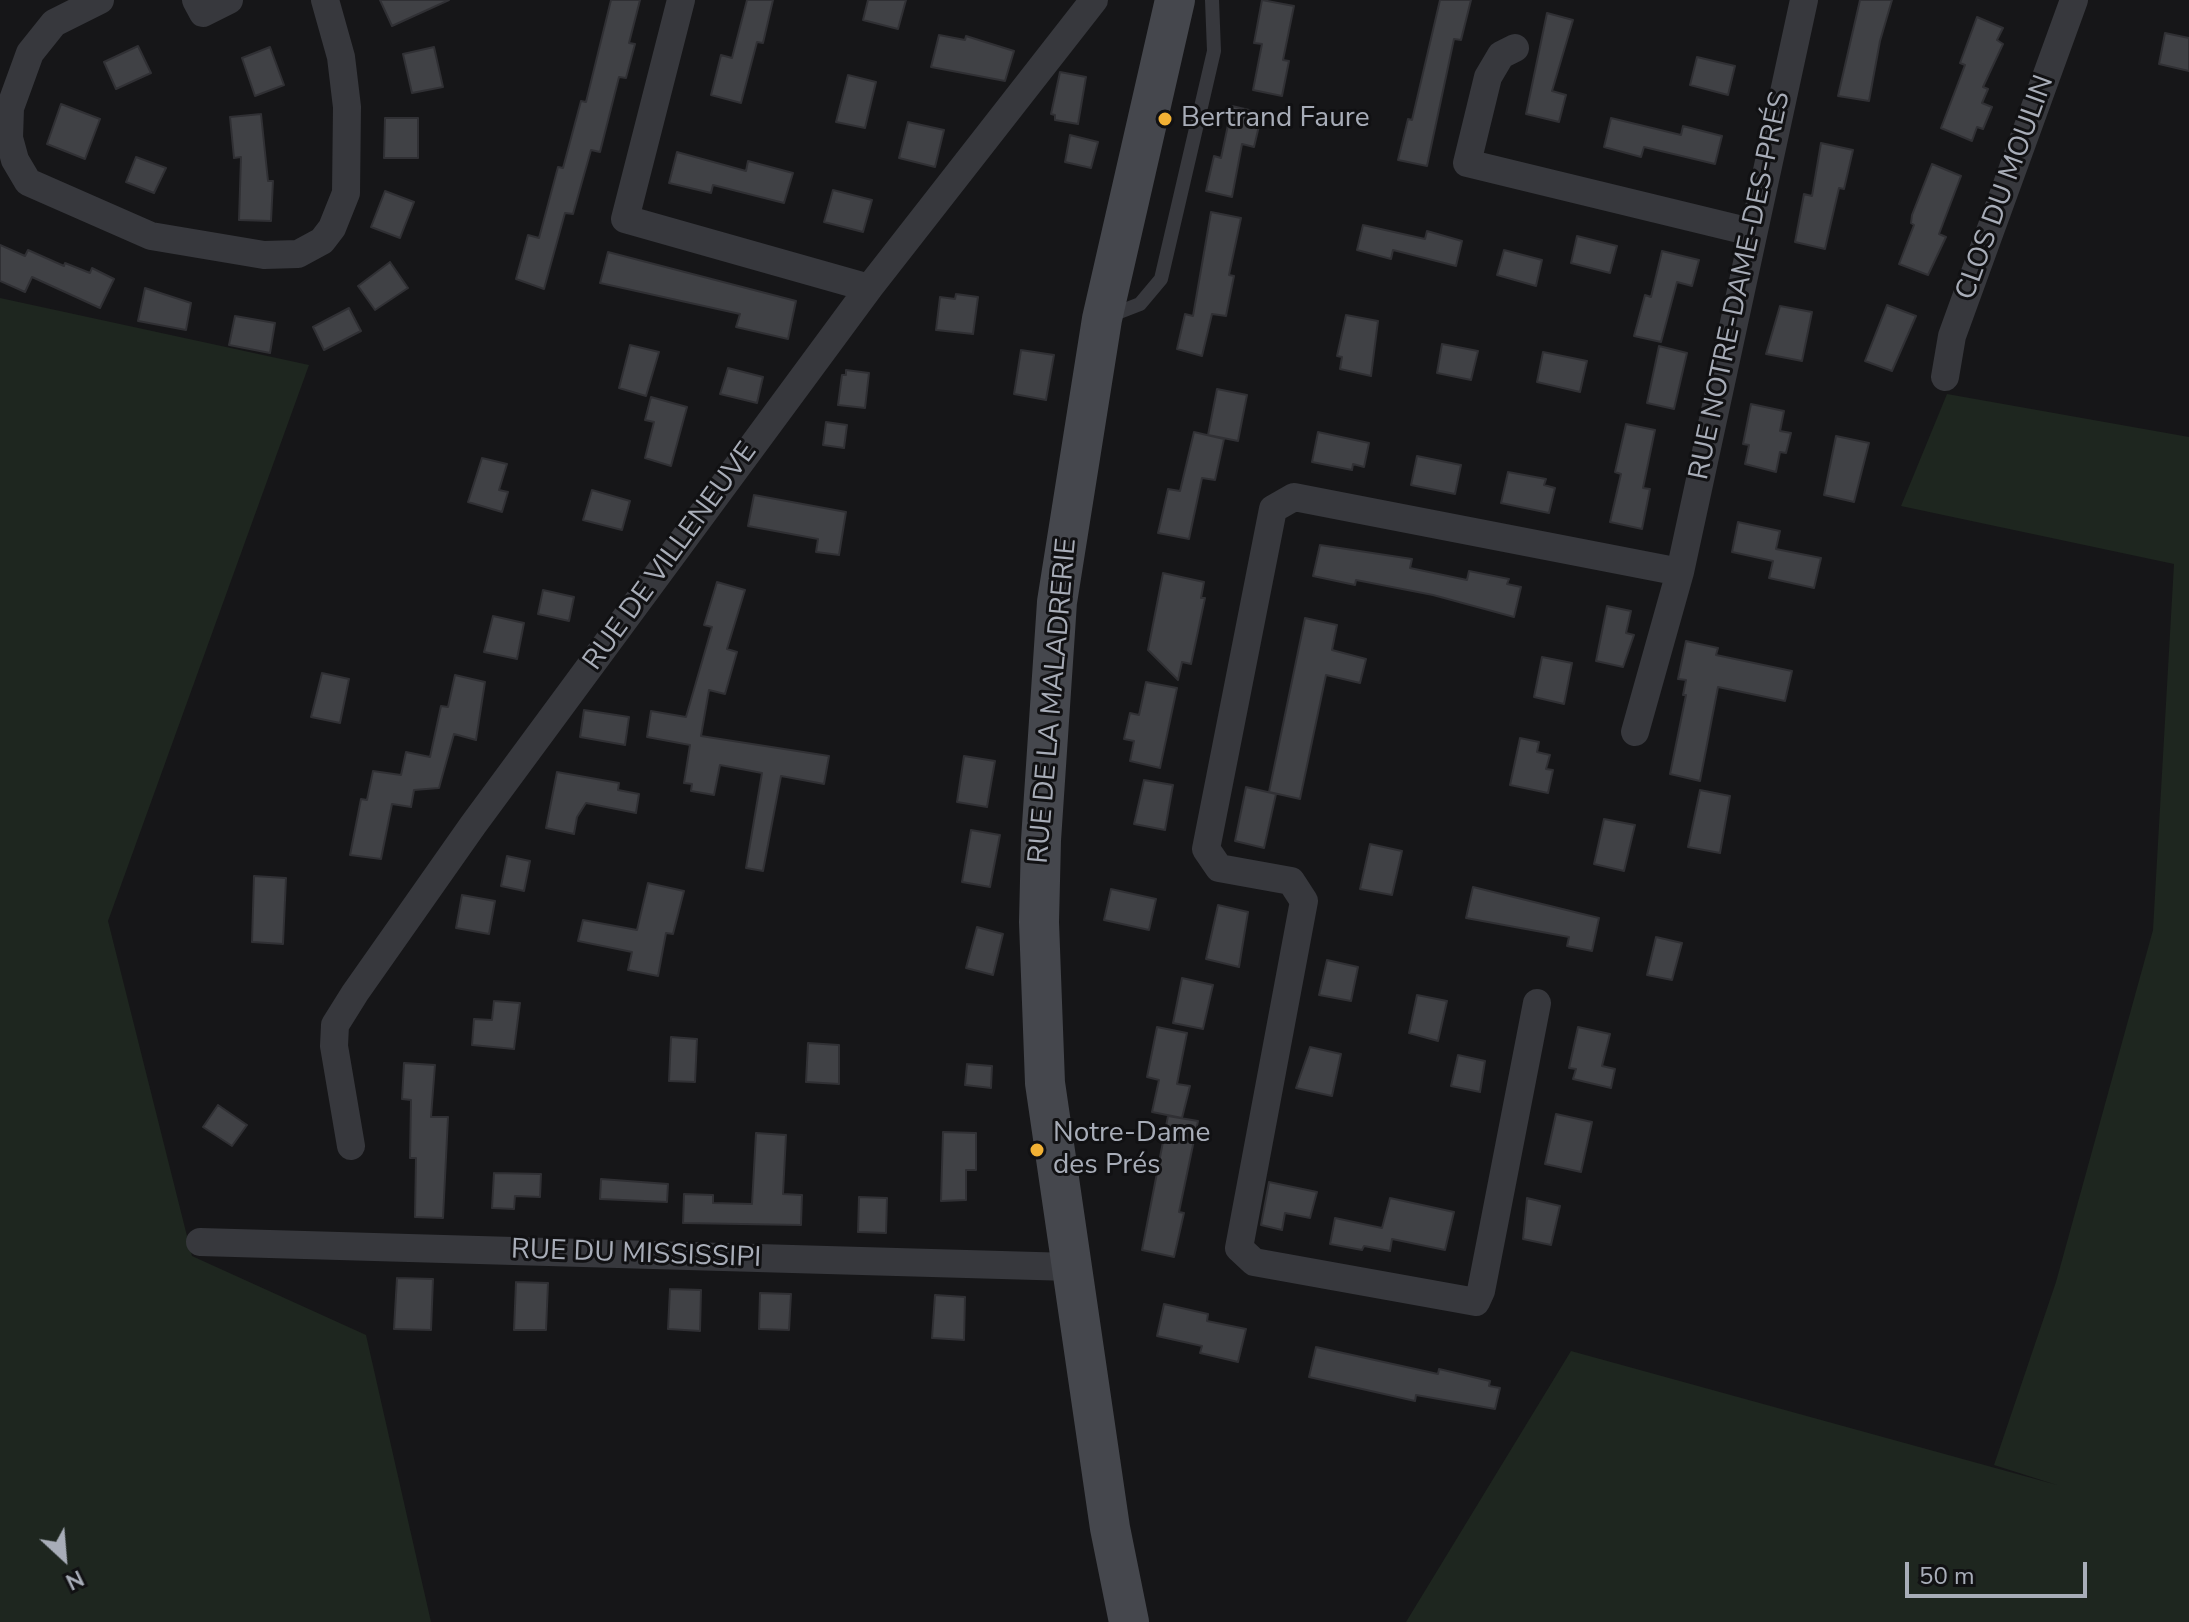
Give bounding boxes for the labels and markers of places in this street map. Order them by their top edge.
place label: Bertrand Faure [1181,102,1370,136]
marker: Bertrand Faure [1156,110,1174,128]
place label: Notre-Dame des Prés [1053,1117,1210,1183]
marker: Notre-Dame des Prés [1028,1141,1046,1159]

